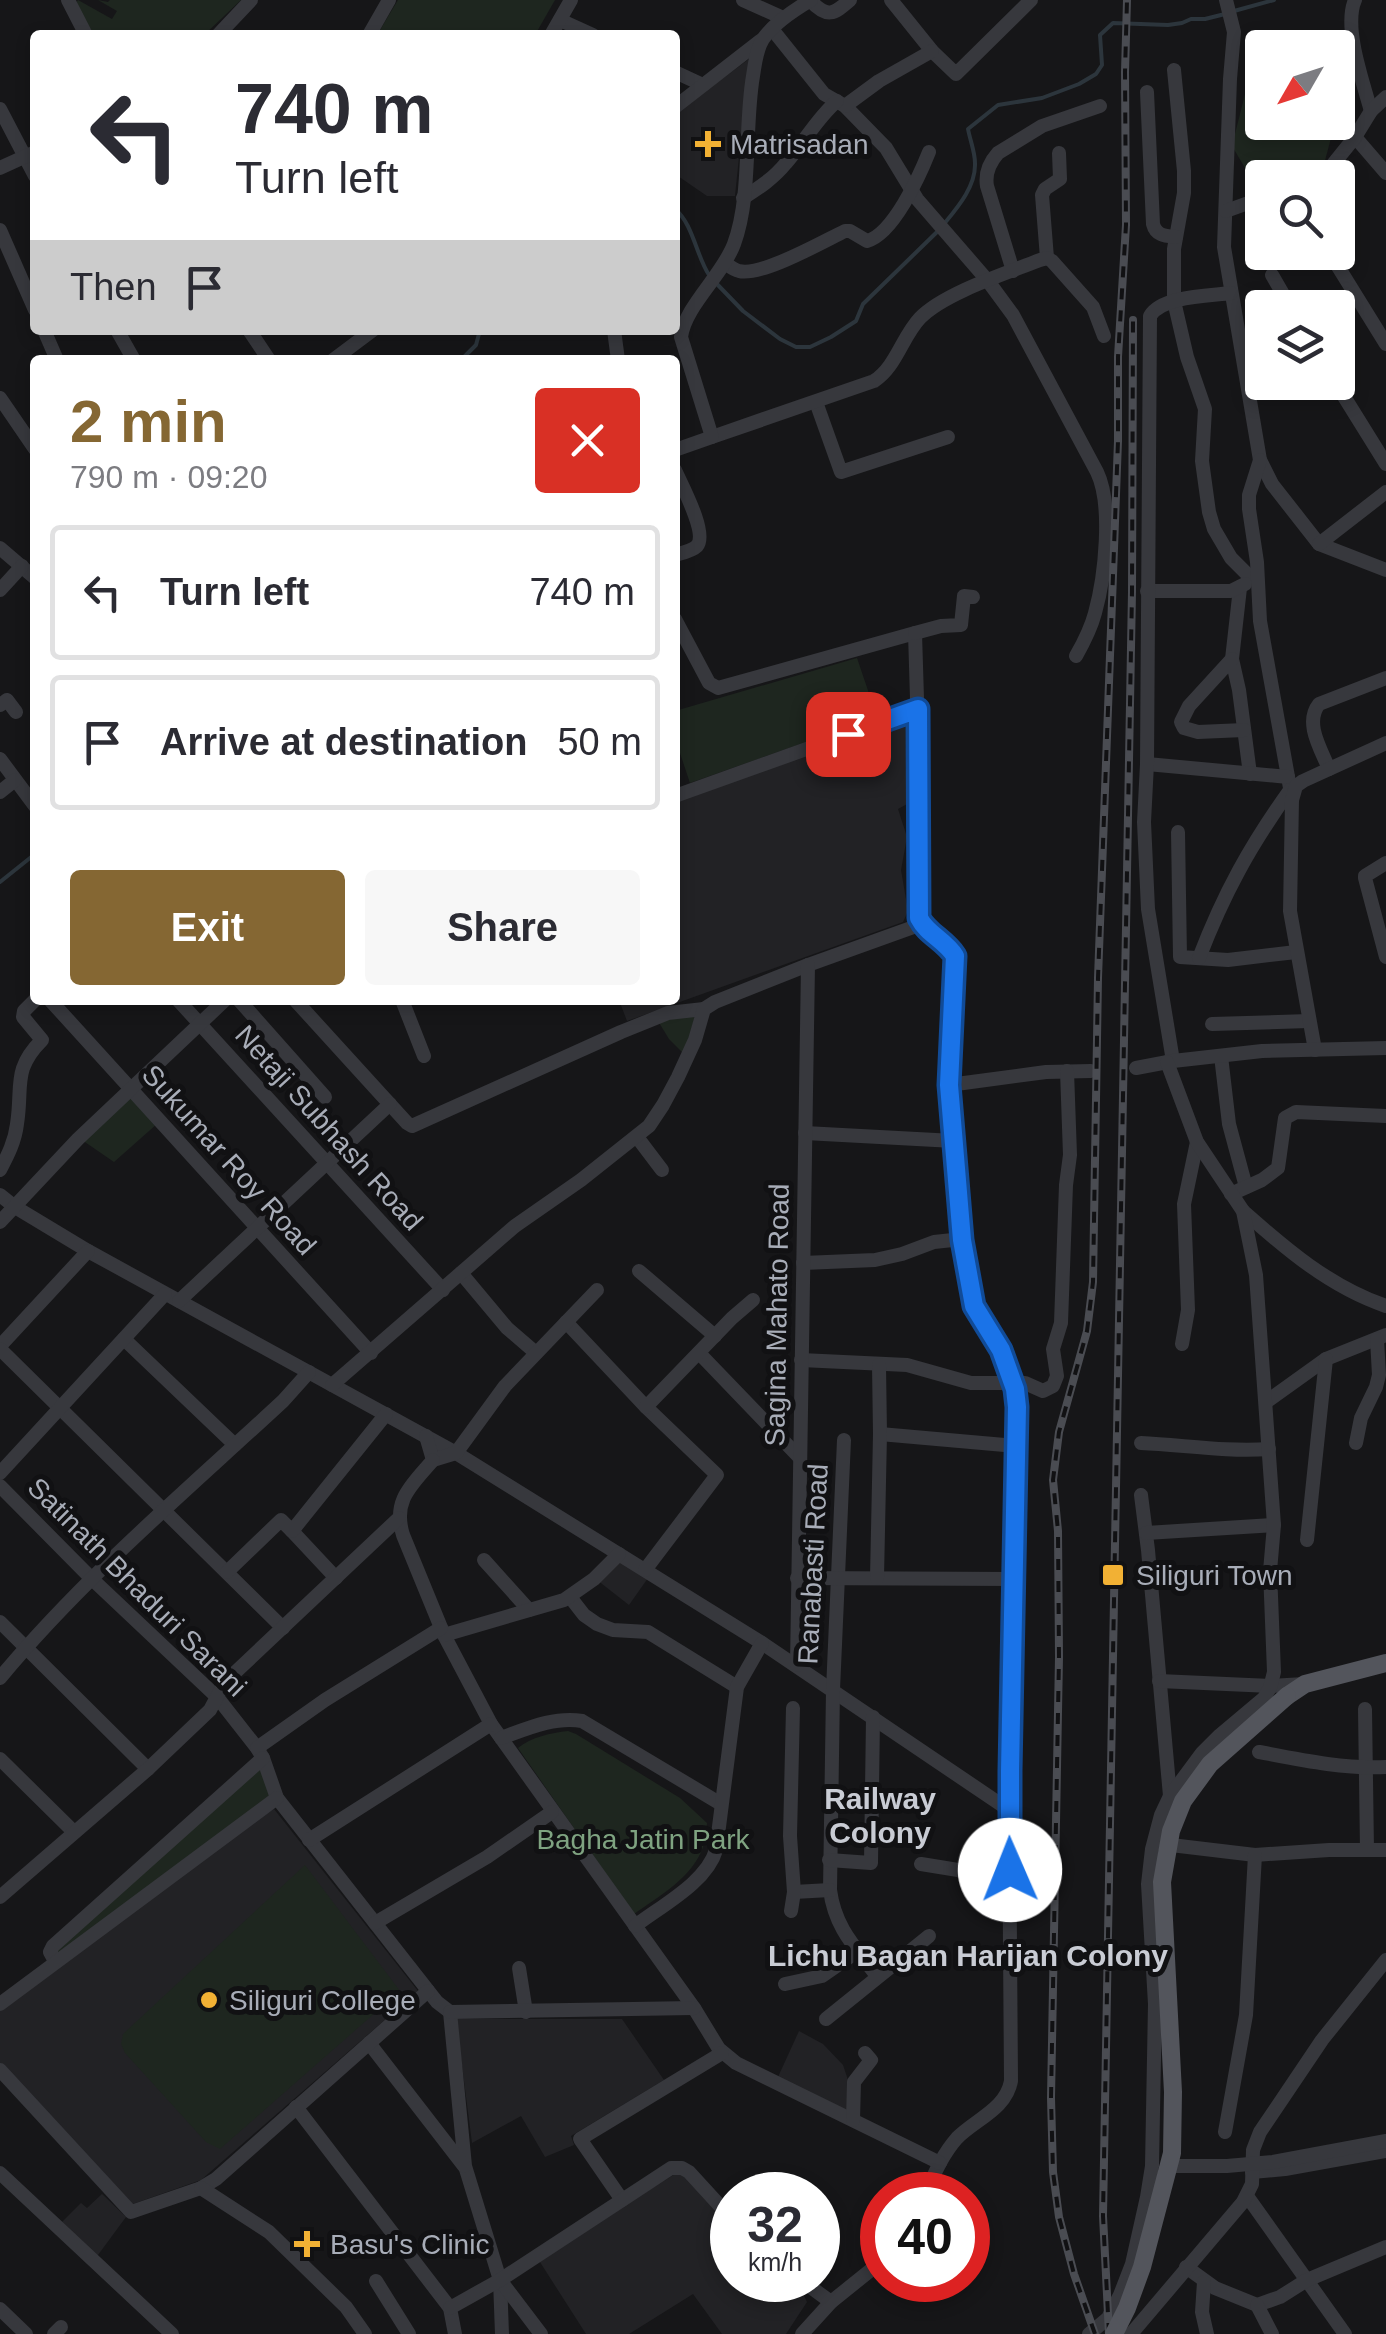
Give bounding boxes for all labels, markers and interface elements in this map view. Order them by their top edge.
north arrow [1245,30,1355,140]
map controls [1245,30,1355,400]
icon: left [70,70,200,200]
text: 740 m [235,70,433,148]
place label: Matrisadan [730,129,869,160]
marker: Matrisadan [695,131,721,157]
text: Turn left [235,152,398,203]
button: search [1245,160,1355,270]
icon: arrive [177,260,232,315]
text: Then [70,266,157,308]
button: layers [1245,290,1355,400]
text: 2 min [70,388,227,455]
button: close [535,388,640,493]
text: 790 m · 09:20 [70,459,267,495]
icon: left [75,565,130,620]
text: Turn left [160,571,309,613]
text: 740 m [529,571,635,613]
pin [806,692,891,777]
icon: arrive [821,707,876,762]
icon: arrive [75,715,130,770]
text: Arrive at destination [160,721,527,763]
text: 50 m [557,721,642,763]
button: Exit [70,870,345,985]
button: Share [365,870,640,985]
street label: Netaji Subhash Road [229,1019,429,1237]
street label: Sukumar Roy Road [136,1059,322,1261]
street label: Sagina Mahato Road [759,1183,795,1447]
street label: Ranabasti Road [792,1463,834,1665]
street label: Satinath Bhaduri Sarani [21,1471,253,1703]
place label: Siliguri Town [1136,1560,1293,1591]
marker: Siliguri Town [1100,1562,1126,1588]
district label: Railway Colony [824,1782,936,1849]
position arrow [958,1818,1062,1922]
park label: Bagha Jatin Park [536,1824,751,1855]
district label: Lichu Bagan Harijan Colony [768,1939,1168,1972]
place label: Siliguri College [229,1985,416,2016]
marker: Siliguri College [198,1989,220,2011]
speed limit sign: 40 [860,2172,990,2302]
text: 32 [747,2197,803,2253]
place label: Basu's Clinic [330,2229,489,2260]
marker: Basu's Clinic [294,2231,320,2257]
text: km/h [748,2248,802,2276]

